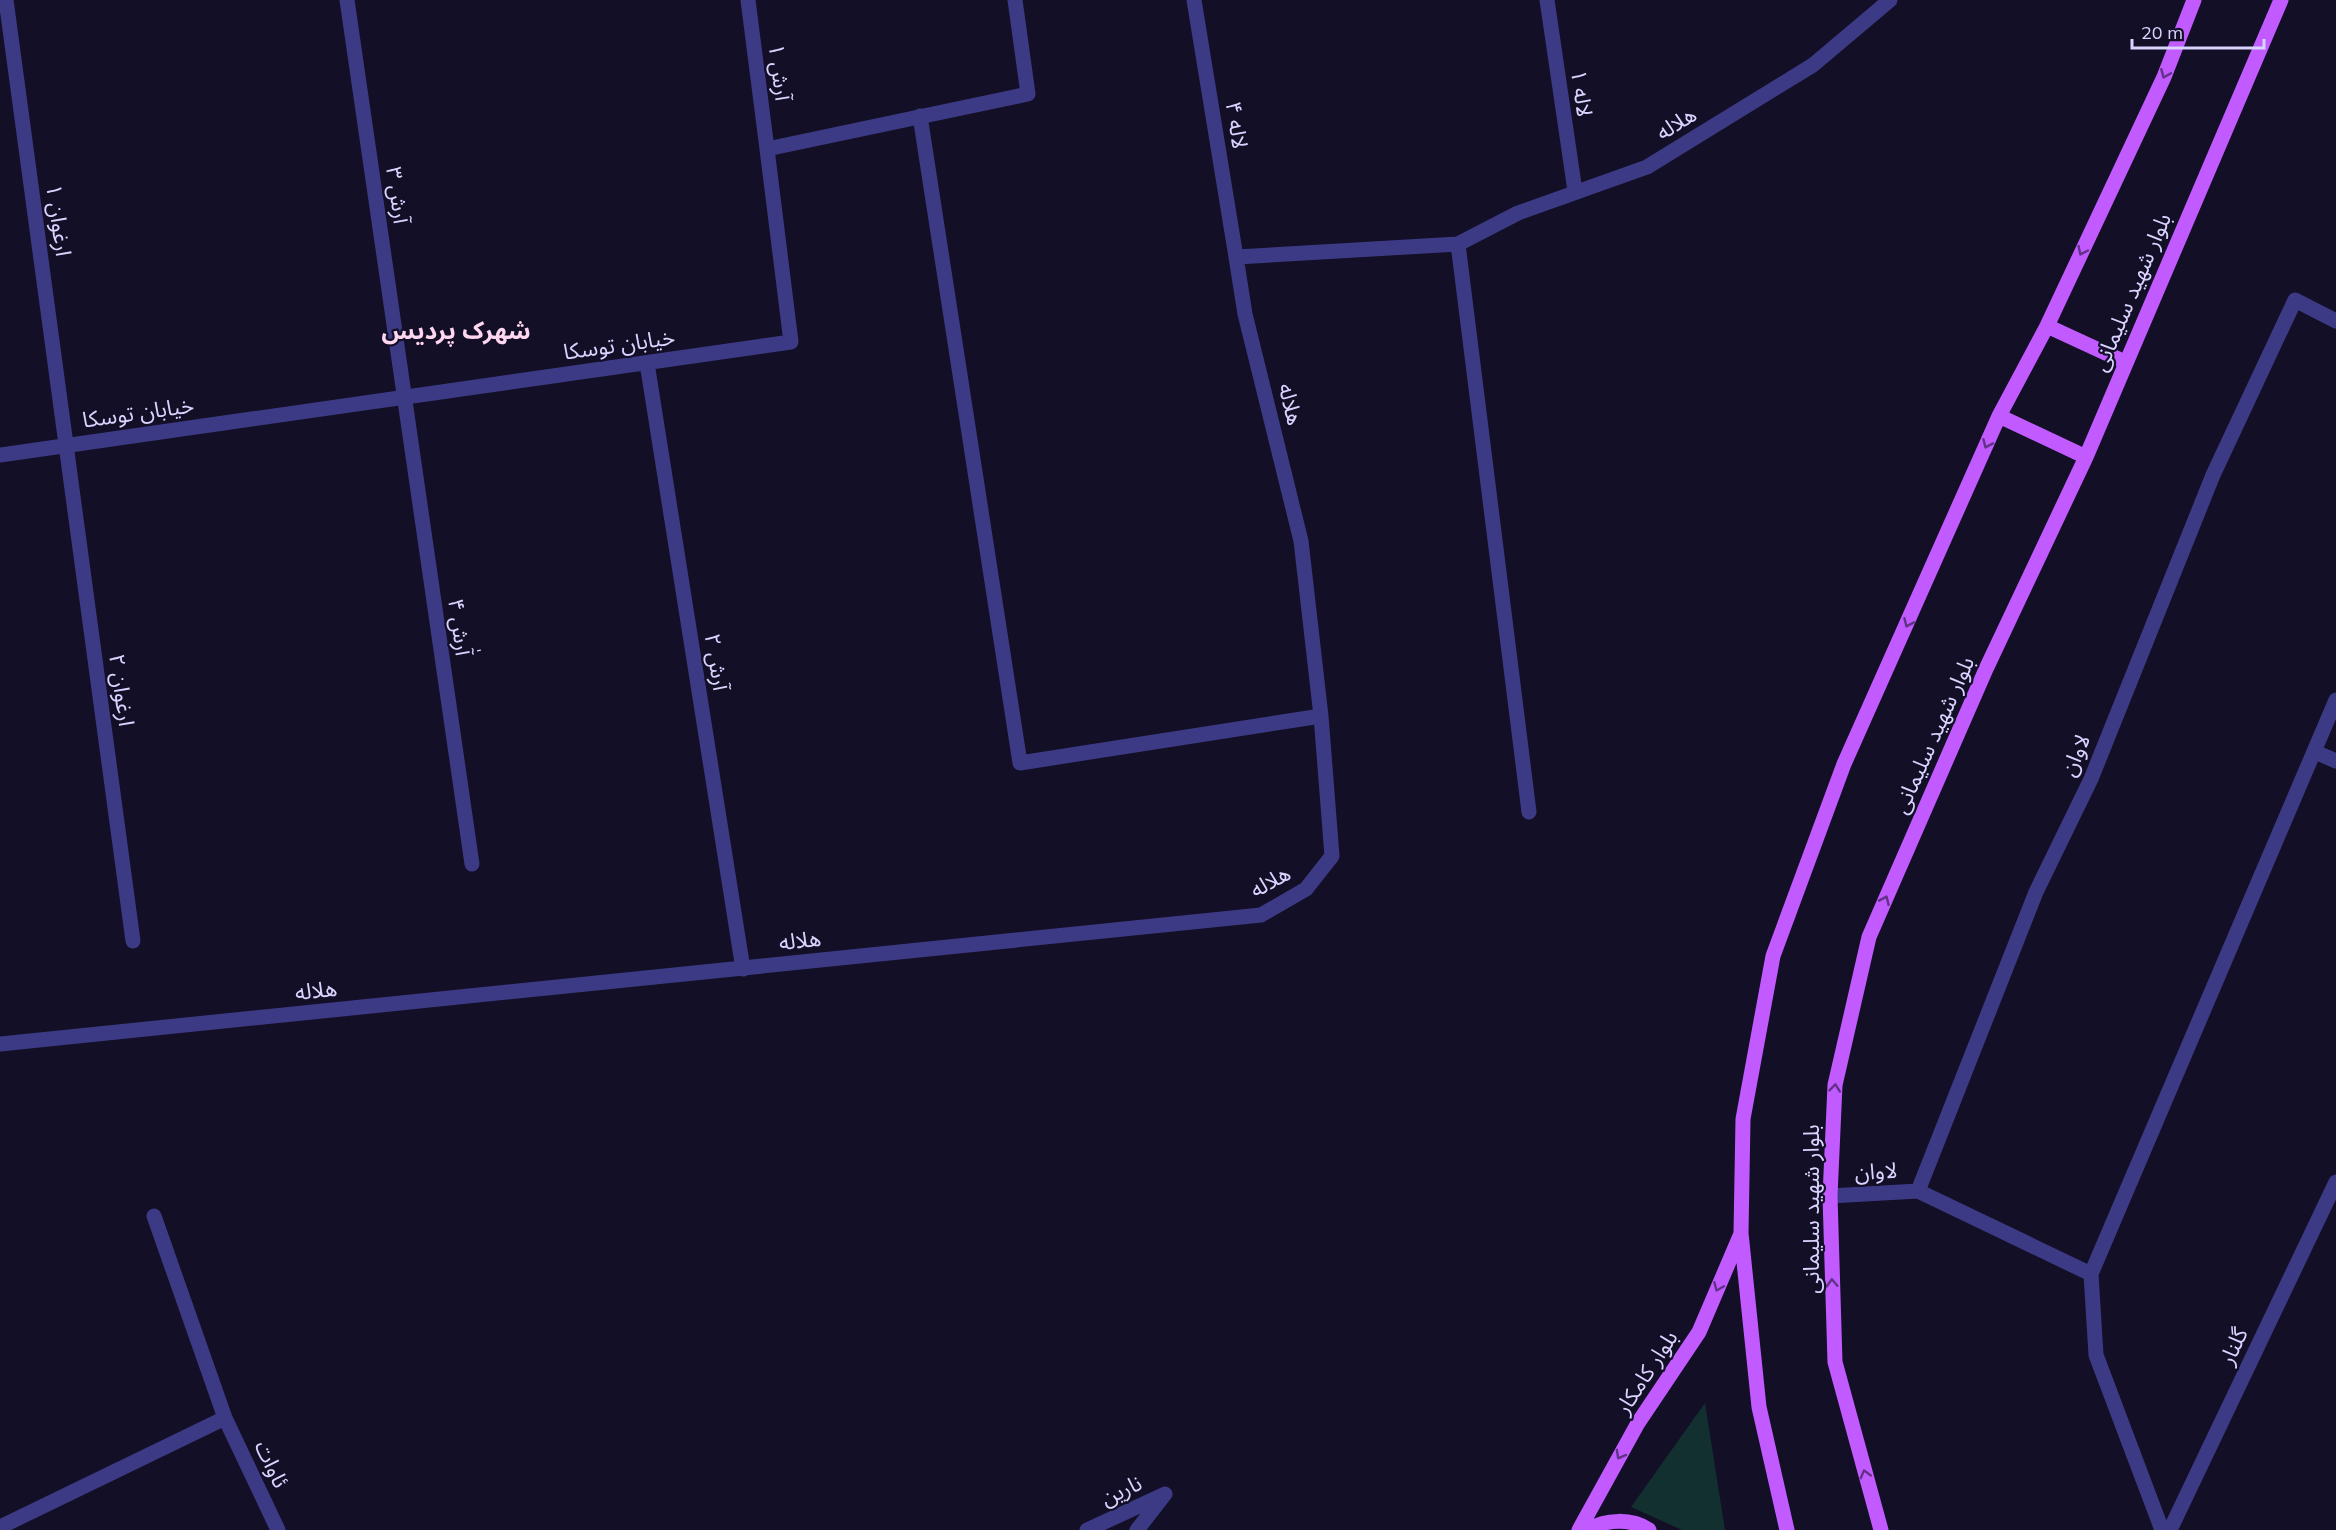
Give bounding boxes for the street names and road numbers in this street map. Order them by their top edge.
street label: آرش ۱ [763,42,798,104]
street label: لاله ۱ [1565,68,1599,118]
street label: لاله ۴ [1219,99,1255,151]
street label: هلاله [1651,100,1701,146]
street label: آرش ۳ [380,165,416,227]
street label: ارغوان ۱ [40,182,78,258]
street label: بلوار شهید سلیمانی [2085,209,2177,375]
street label: خیابان توسکا [561,322,677,366]
street label: هلاله [1272,380,1310,428]
street label: خیابان توسکا [80,390,196,434]
street label: آٰرش ۴ [442,596,481,659]
street label: آرش ۲ [699,631,736,694]
street label: ارغوان ۲ [103,652,141,728]
street label: بلوار شهید سلیمانی [1886,652,1980,818]
street label: لاوان [2054,730,2096,780]
street label: هلاله [1245,859,1295,903]
street label: هلاله [778,924,822,956]
street label: هلاله [294,974,338,1006]
street label: بلوار شهید سلیمانی [1797,1124,1825,1294]
street label: لاوان [1854,1156,1898,1186]
street label: گلنار [2212,1322,2254,1370]
street label: بلوار کامکار [1608,1325,1684,1420]
street label: ئاوات [249,1436,295,1492]
street label: نارین [1096,1468,1146,1512]

